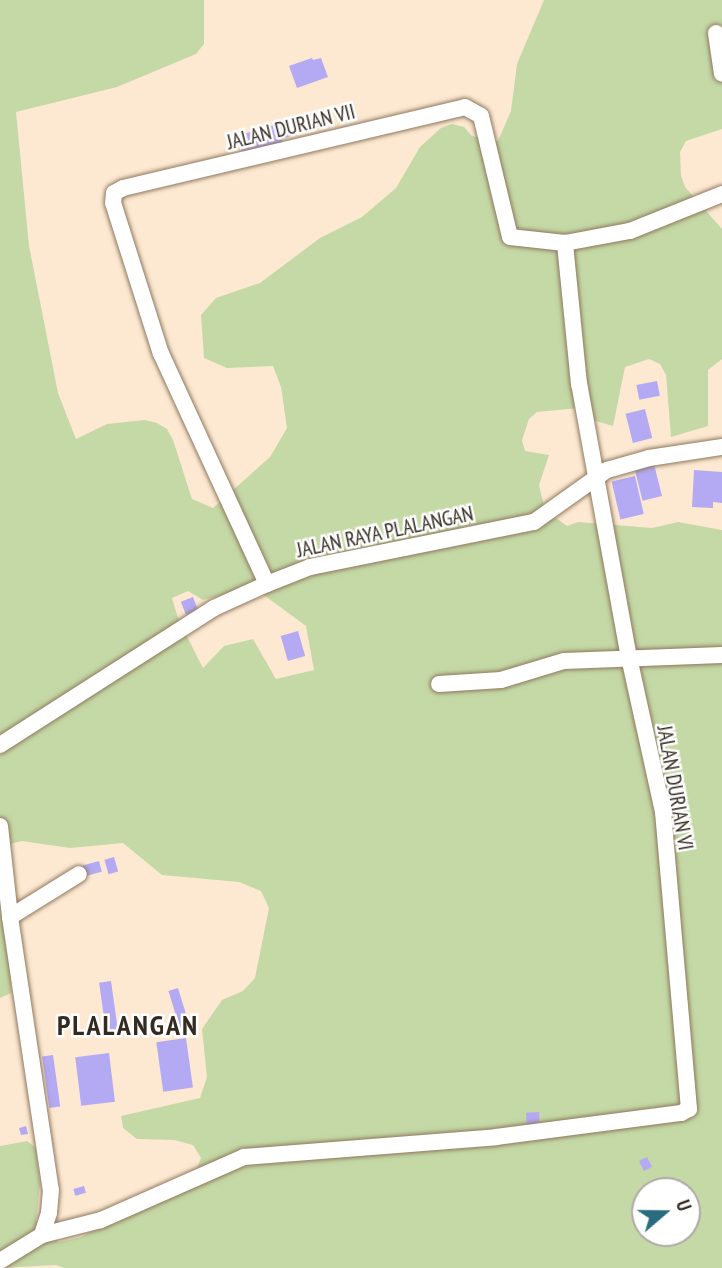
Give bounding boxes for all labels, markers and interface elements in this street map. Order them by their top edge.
street label: JALAN DURIAN VII [224,99,358,155]
street label: JALAN RAYA PLALANGAN [294,501,476,563]
street label: JALAN DURIAN VI [652,723,698,853]
district label: PLALANGAN [58,1008,198,1042]
north arrow [631,1177,701,1247]
text: U [671,1197,697,1214]

